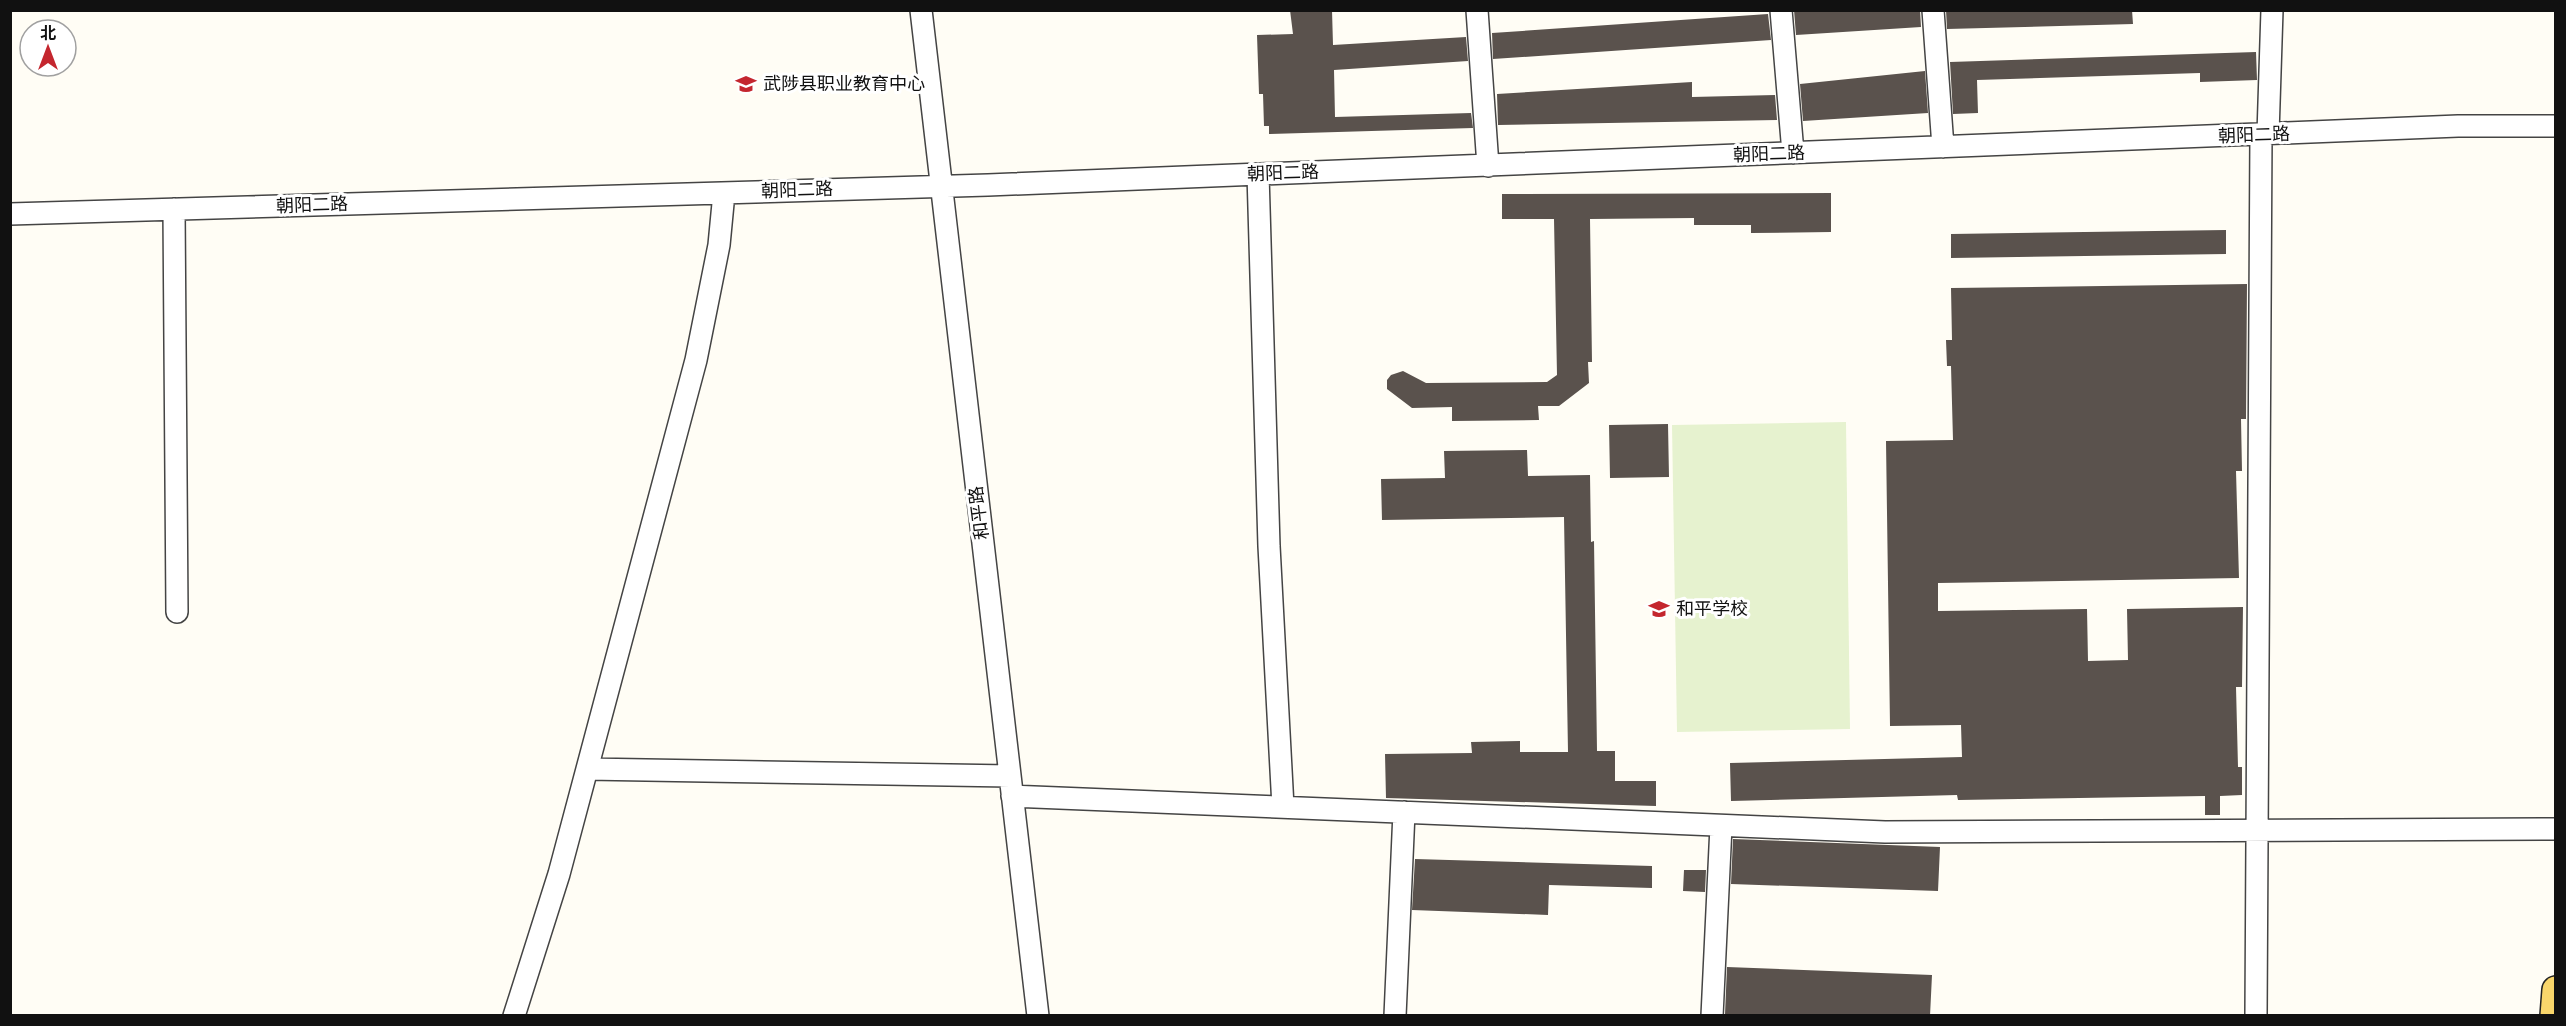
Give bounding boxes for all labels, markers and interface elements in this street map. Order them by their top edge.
north arrow [18,18,78,78]
text: 北 [40,20,56,44]
place label: 武陟县职业教育中心 [763,69,925,96]
school or university icon: 武陟县职业教育中心 [734,72,758,96]
street label: 朝阳二路 [2217,119,2290,148]
street label: 朝阳二路 [1732,138,1805,167]
street label: 朝阳二路 [1246,157,1319,186]
street label: 朝阳二路 [760,174,833,203]
street label: 朝阳二路 [275,189,348,218]
street label: 和平路 [961,485,994,542]
place label: 和平学校 [1676,594,1748,621]
school or university icon: 和平学校 [1647,597,1671,621]

